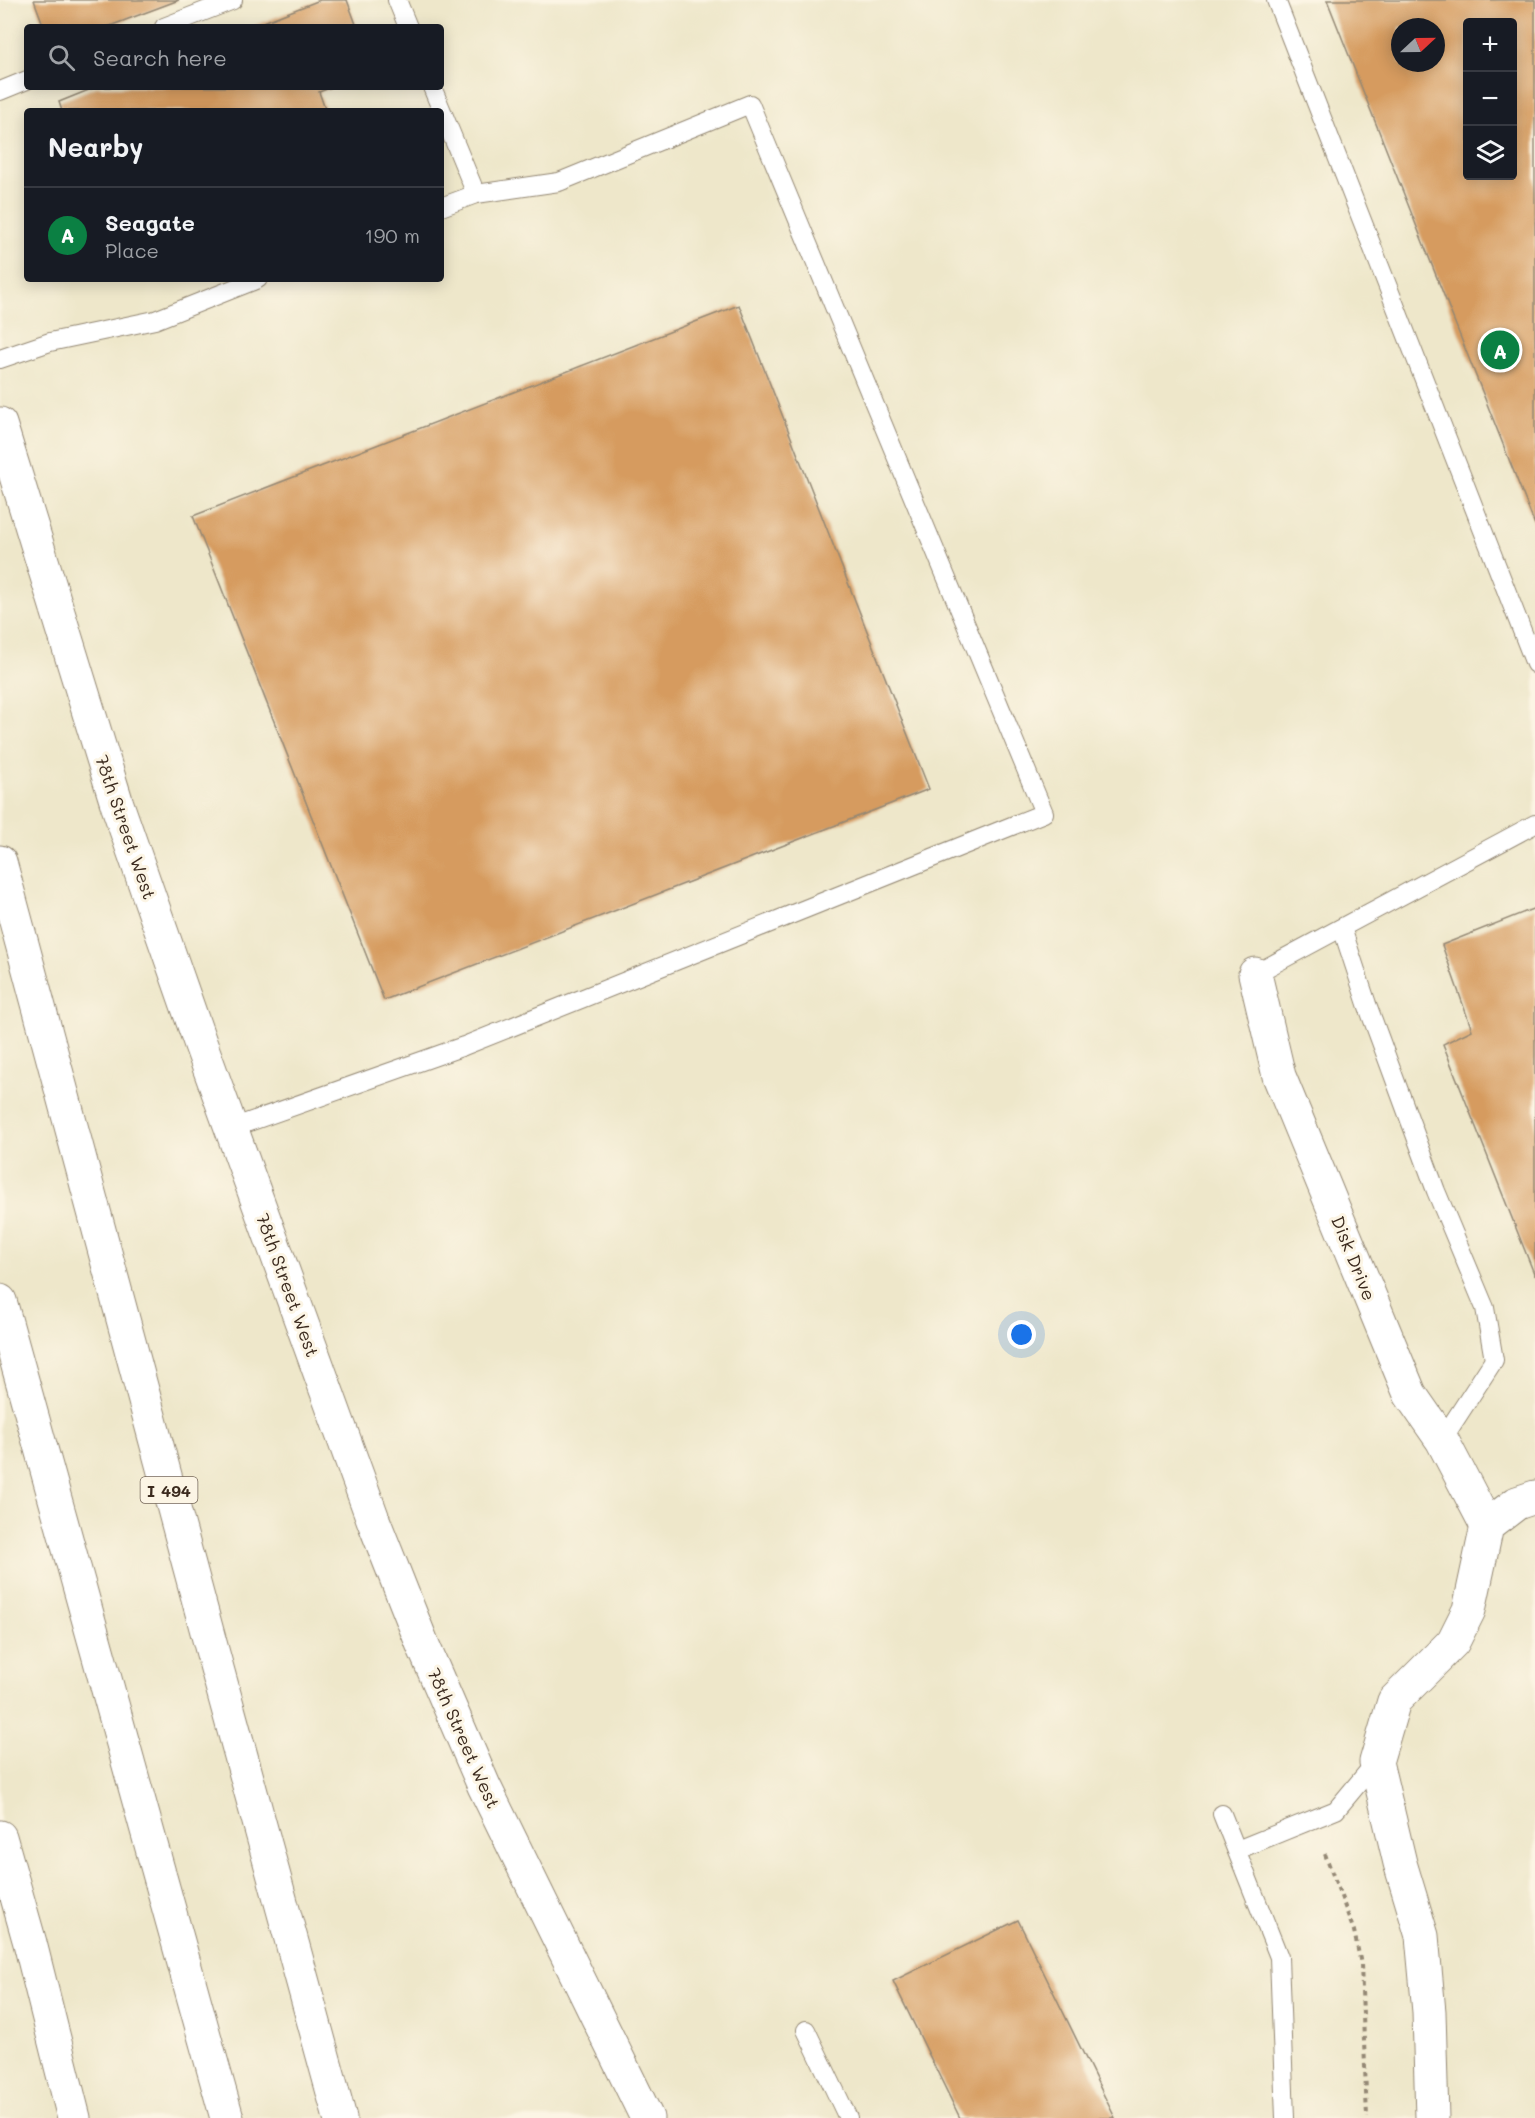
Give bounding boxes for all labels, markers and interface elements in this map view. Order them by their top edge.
north arrow [1391,18,1445,72]
map controls [1463,18,1517,180]
button: + [1463,18,1517,72]
search box [24,24,444,90]
icon: search [45,41,78,74]
text: Search here [93,43,227,72]
button: − [1463,72,1517,126]
button: layers [1463,126,1517,180]
text: Nearby [48,130,143,164]
text: Seagate [105,208,195,237]
text: A [61,222,74,248]
text: 190 m [365,222,420,248]
text: Place [105,237,159,263]
pin: A [1480,328,1520,372]
street label: 78th Street West [90,752,162,902]
street label: 78th Street West [251,1210,325,1360]
street label: Disk Drive [1326,1212,1382,1304]
your location [1007,1320,1036,1349]
road number: I 494 [140,1477,198,1503]
street label: 78th Street West [422,1664,506,1812]

